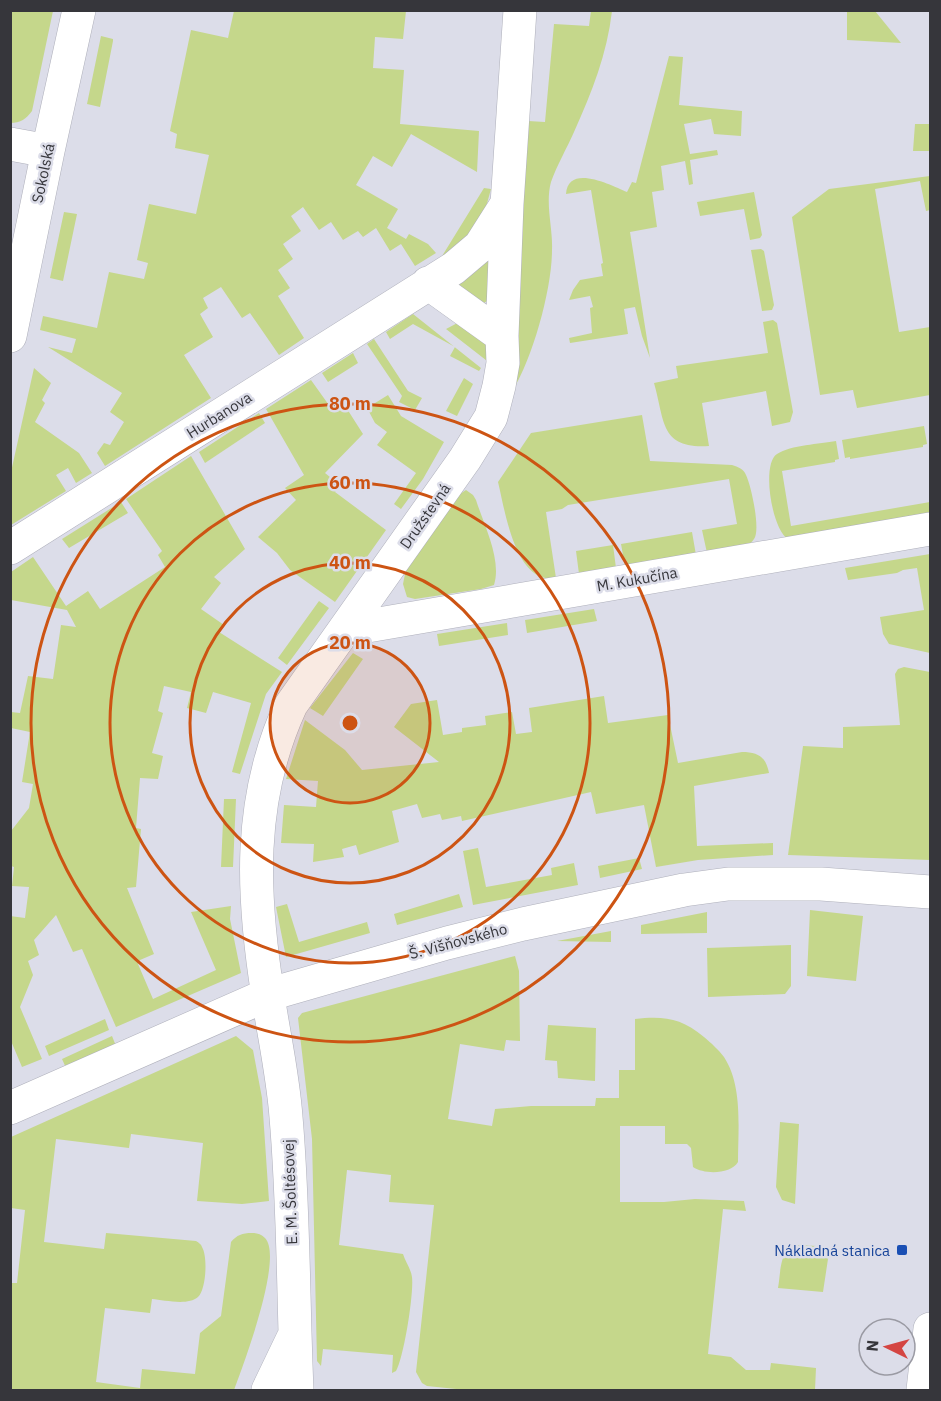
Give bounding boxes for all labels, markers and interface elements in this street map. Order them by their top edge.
street label: Sokolská [27,141,59,205]
street label: Hurbanova [183,387,255,443]
text: 80 m [329,392,371,415]
text: 60 m [329,471,371,494]
street label: Družstevná [396,480,454,552]
text: 40 m [329,551,371,574]
street label: M. Kukučína [595,563,679,595]
text: 20 m [329,631,371,654]
centre of rings [340,713,360,733]
street label: Š. Višňovského [407,919,509,963]
street label: E. M. Šoltésovej [279,1139,301,1245]
place label: Nákladná stanica [774,1241,890,1260]
marker: Nákladná stanica [895,1243,909,1257]
north arrow [857,1317,917,1377]
text: N [862,1339,883,1352]

